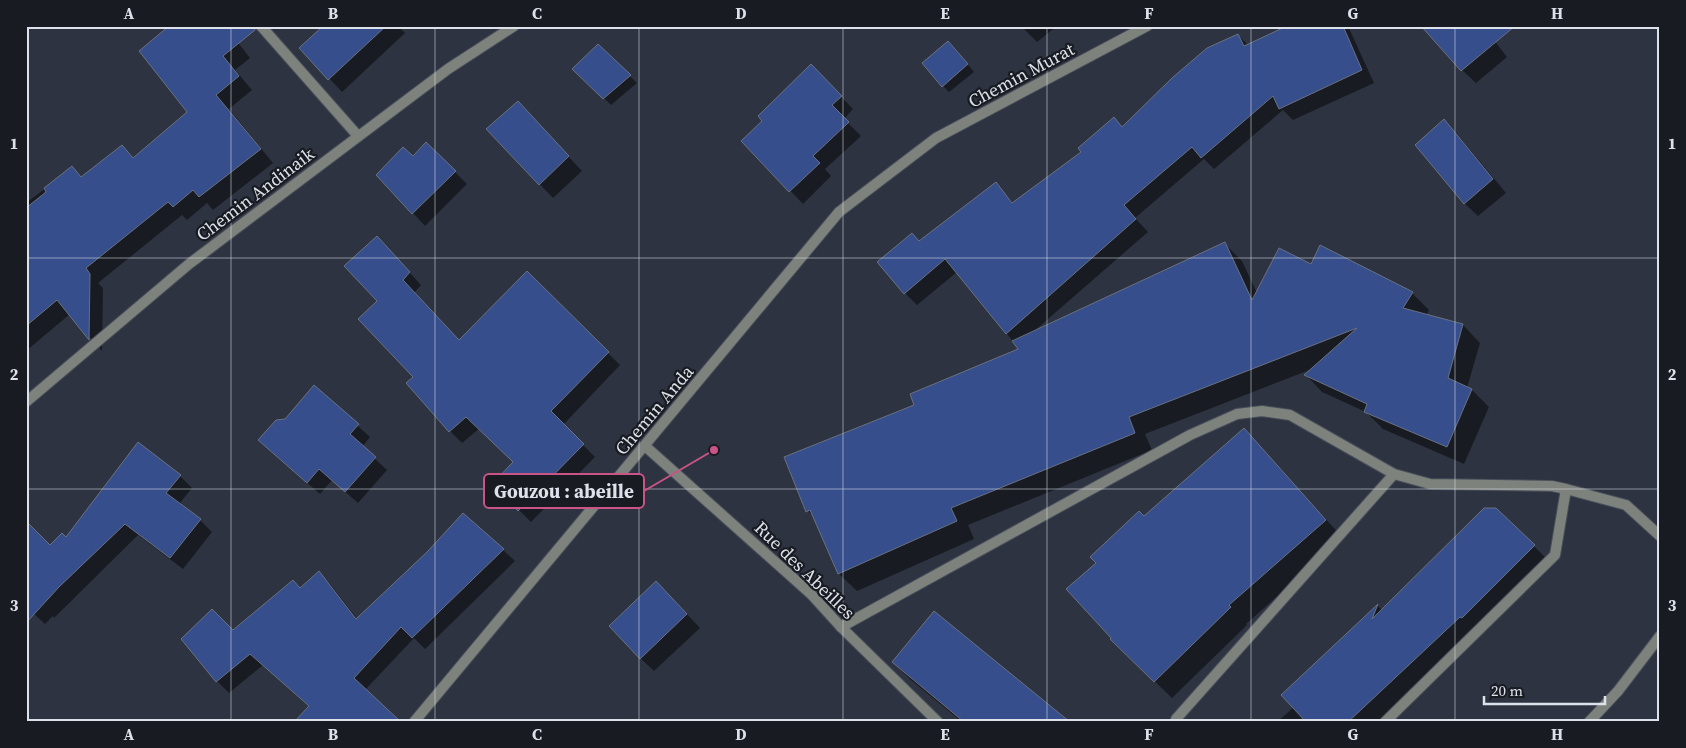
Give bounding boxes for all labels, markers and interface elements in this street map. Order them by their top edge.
text: A [124,2,135,24]
text: B [328,2,339,24]
text: C [532,2,542,24]
text: D [735,2,747,24]
text: E [940,2,950,24]
text: F [1144,2,1154,24]
text: G [1348,2,1359,24]
text: H [1551,2,1563,24]
street label: Chemin Murat [964,36,1079,113]
text: 1 [10,132,18,154]
text: 1 [1668,132,1676,154]
street label: Chemin Andinaik [191,141,319,247]
street label: Chemin Anda [609,359,699,460]
text: 2 [10,363,19,385]
text: 2 [1668,363,1677,385]
callout: Gouzou : abeille [484,474,644,508]
text: Gouzou : abeille [494,478,634,504]
street label: Rue des Abeilles [749,515,861,625]
text: 3 [10,594,19,616]
text: 3 [1668,594,1677,616]
scale bar [1484,673,1605,705]
text: 20 m [1491,680,1523,701]
text: A [124,723,135,745]
text: B [328,723,339,745]
text: C [532,723,542,745]
text: D [735,723,747,745]
text: E [940,723,950,745]
text: F [1144,723,1154,745]
text: G [1348,723,1359,745]
text: H [1551,723,1563,745]

